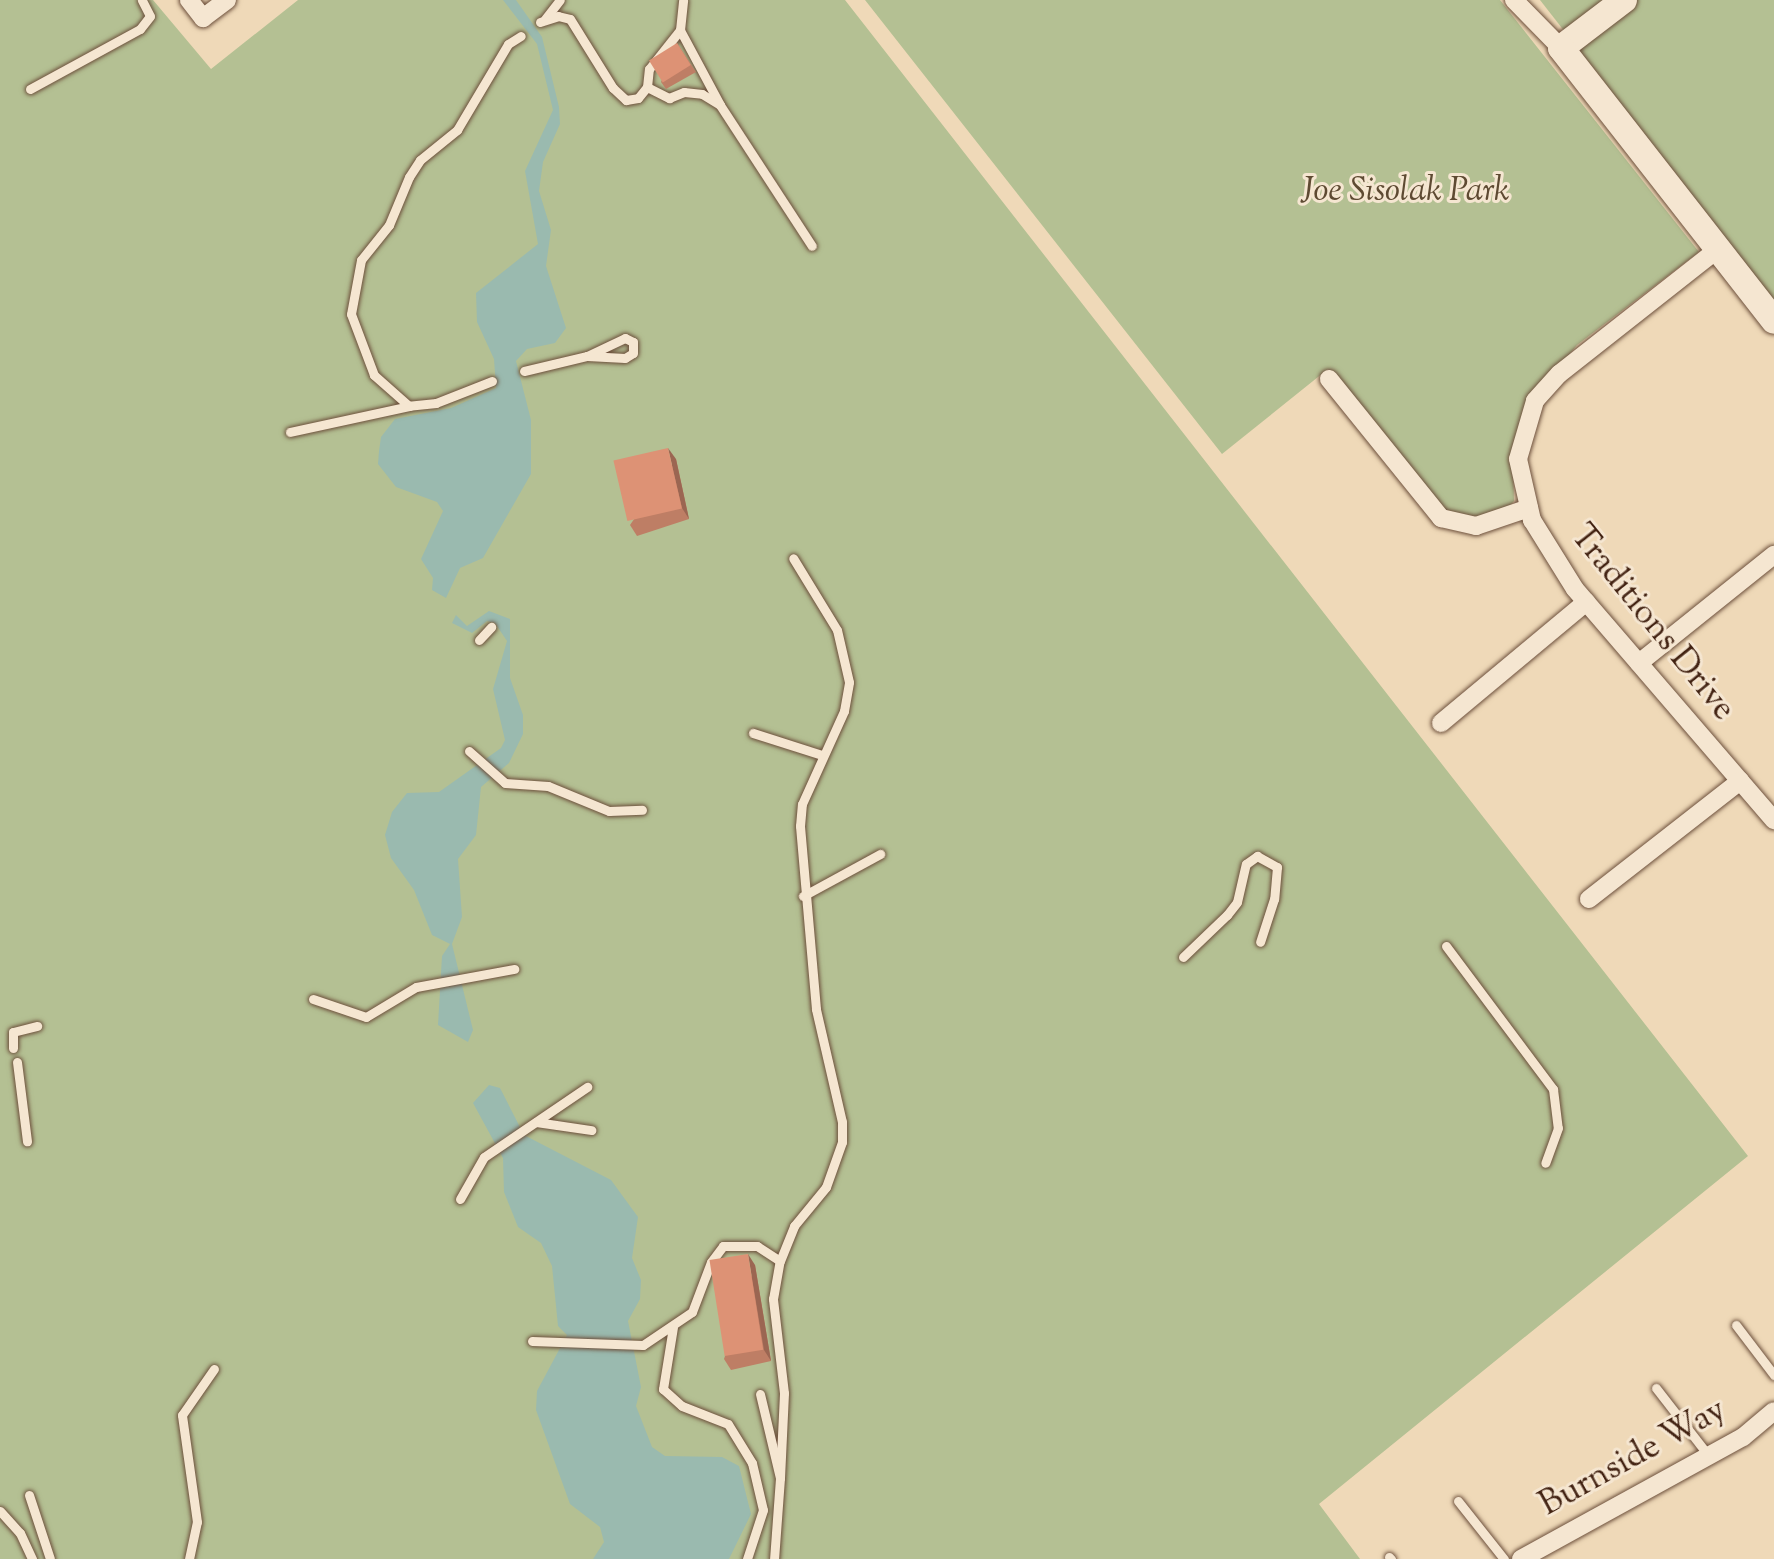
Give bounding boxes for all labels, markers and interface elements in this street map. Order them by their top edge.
park label: Joe Sisolak Park [1301,172,1509,212]
street label: Traditions Drive [1561,517,1743,729]
street label: Burnside Way [1533,1390,1733,1526]

